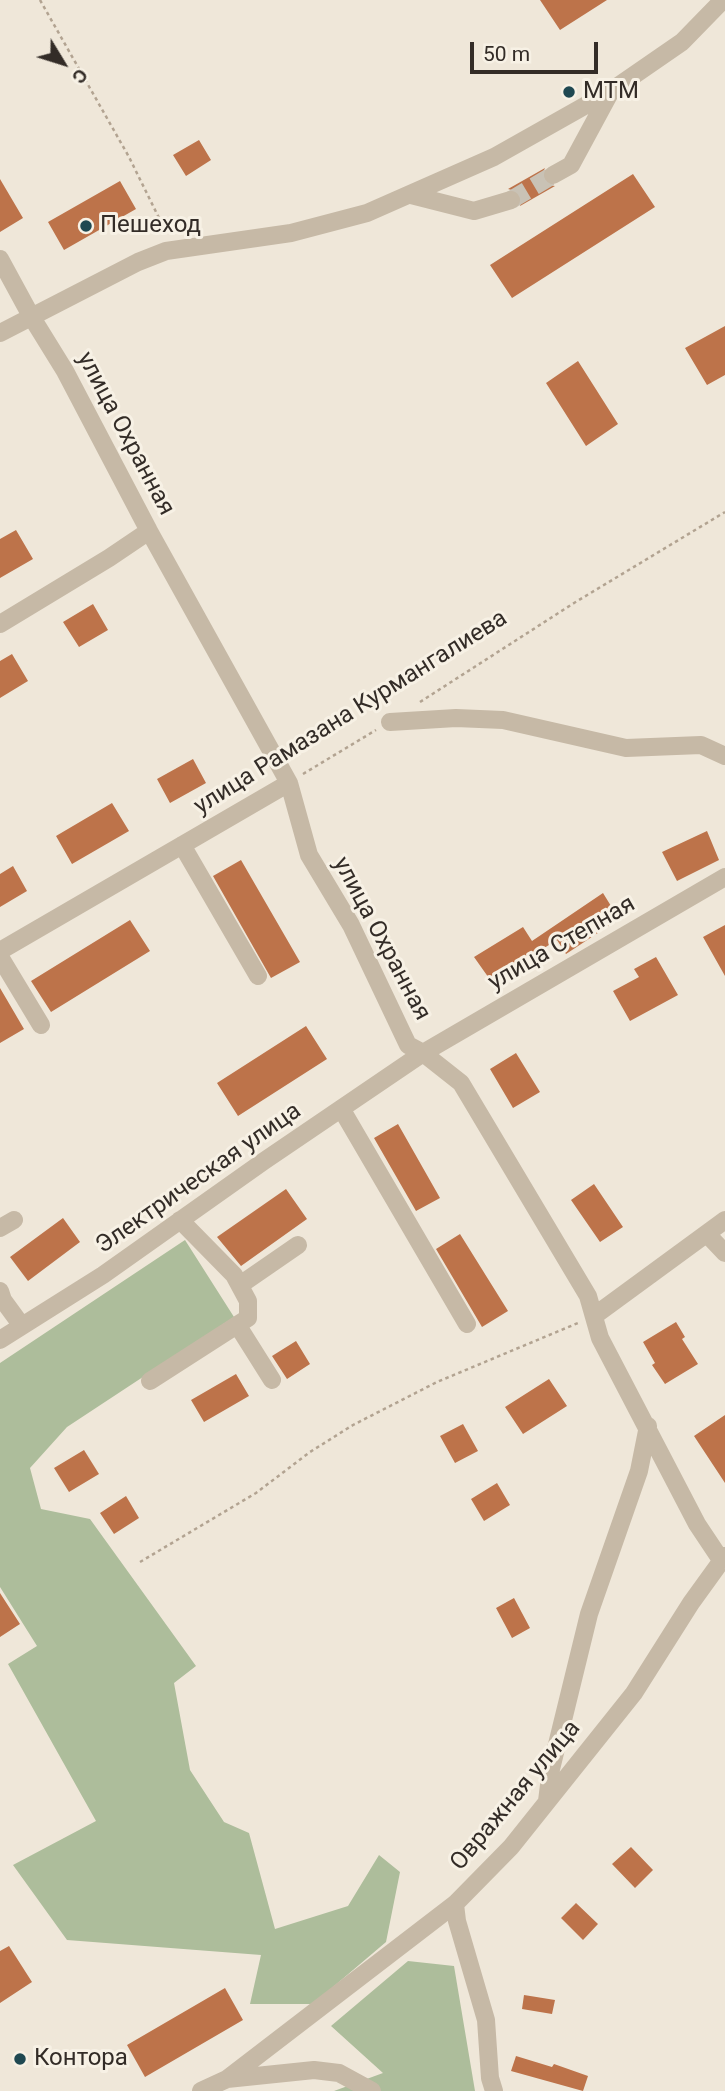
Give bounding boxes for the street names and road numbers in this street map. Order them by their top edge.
street label: улица Охранная [70,347,180,521]
street label: улица Рамазана Курмангалиева [189,604,513,822]
street label: улица Охранная [326,852,436,1026]
street label: улица Степная [483,890,641,998]
street label: Электрическая улица [91,1097,307,1261]
street label: Овражная улица [445,1715,587,1877]

